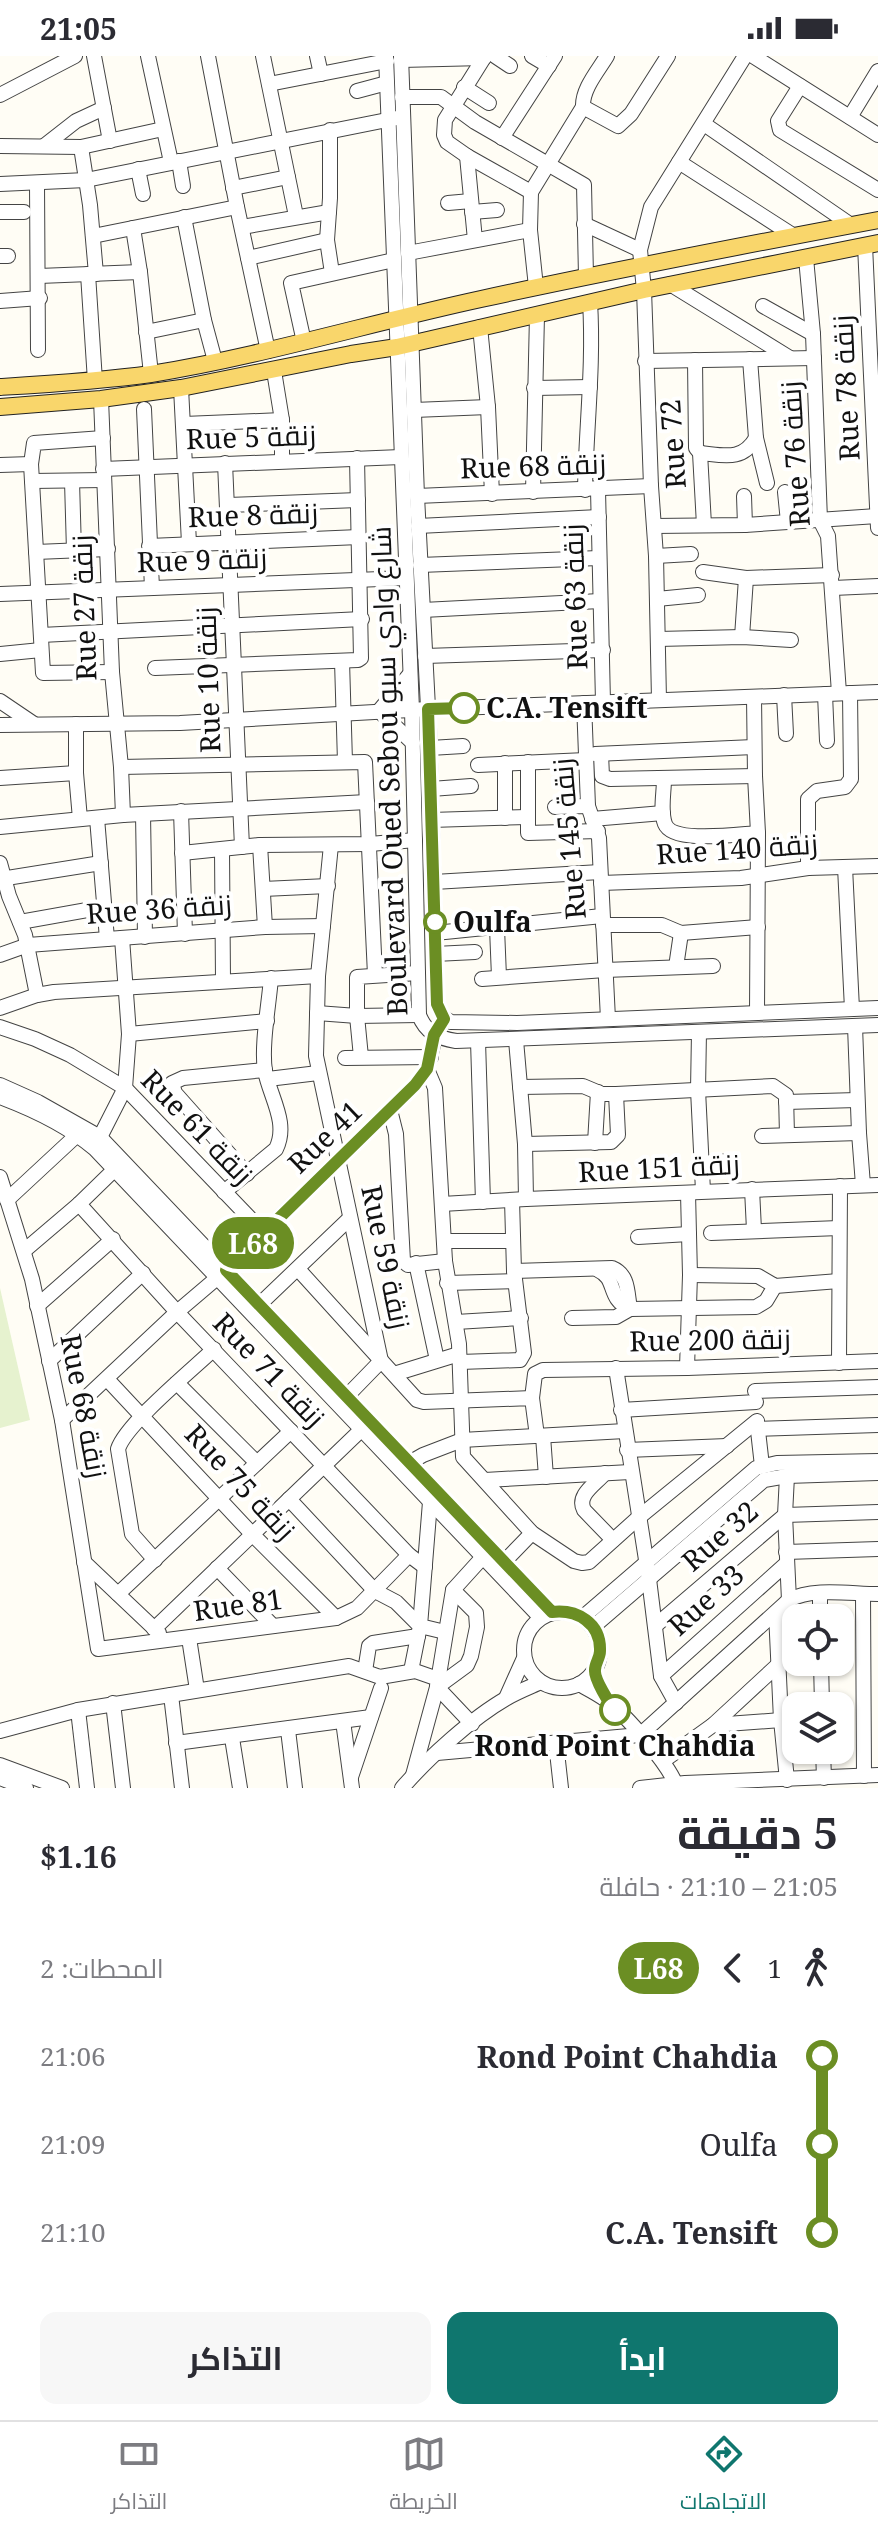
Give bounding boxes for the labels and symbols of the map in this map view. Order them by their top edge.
street label: Rue 78 زنقة [822,314,868,462]
street label: Rue 76 زنقة [770,380,818,528]
street label: Rue 72 [650,398,694,490]
street label: Rue 5 زنقة [185,415,317,457]
street label: Rue 68 زنقة [459,443,607,487]
street label: Rue 8 زنقة [187,493,319,535]
street label: Rue 63 زنقة [552,523,596,671]
street label: Boulevard Oued Sebou شارع وادي سبو [360,525,420,1017]
street label: Rue 27 زنقة [61,534,105,682]
street label: Rue 9 زنقة [136,538,268,580]
street label: Rue 10 زنقة [185,606,229,754]
place label: C.A. Tensift [486,688,648,726]
marker: C.A. Tensift [449,693,479,723]
street label: Rue 145 زنقة [542,757,594,921]
street label: Rue 140 زنقة [655,823,819,873]
street label: Rue 36 زنقة [85,884,233,932]
place label: Oulfa [453,902,532,940]
marker: Oulfa [424,911,446,933]
street label: Rue 61 زنقة [133,1061,262,1192]
street label: Rue 41 [279,1091,370,1181]
street label: Rue 151 زنقة [577,1144,741,1190]
street label: Rue 59 زنقة [353,1181,421,1332]
line badge: L68 [207,1217,299,1269]
street label: Rue 71 زنقة [205,1304,334,1435]
street label: Rue 200 زنقة [629,1319,791,1359]
street label: Rue 68 زنقة [52,1331,118,1481]
street label: Rue 75 زنقة [177,1415,304,1548]
street label: Rue 32 [673,1491,766,1579]
street label: Rue 33 [659,1555,751,1643]
street label: Rue 81 [191,1579,285,1629]
marker: Rond Point Chahdia [600,1695,630,1725]
place label: Rond Point Chahdia [474,1726,756,1764]

